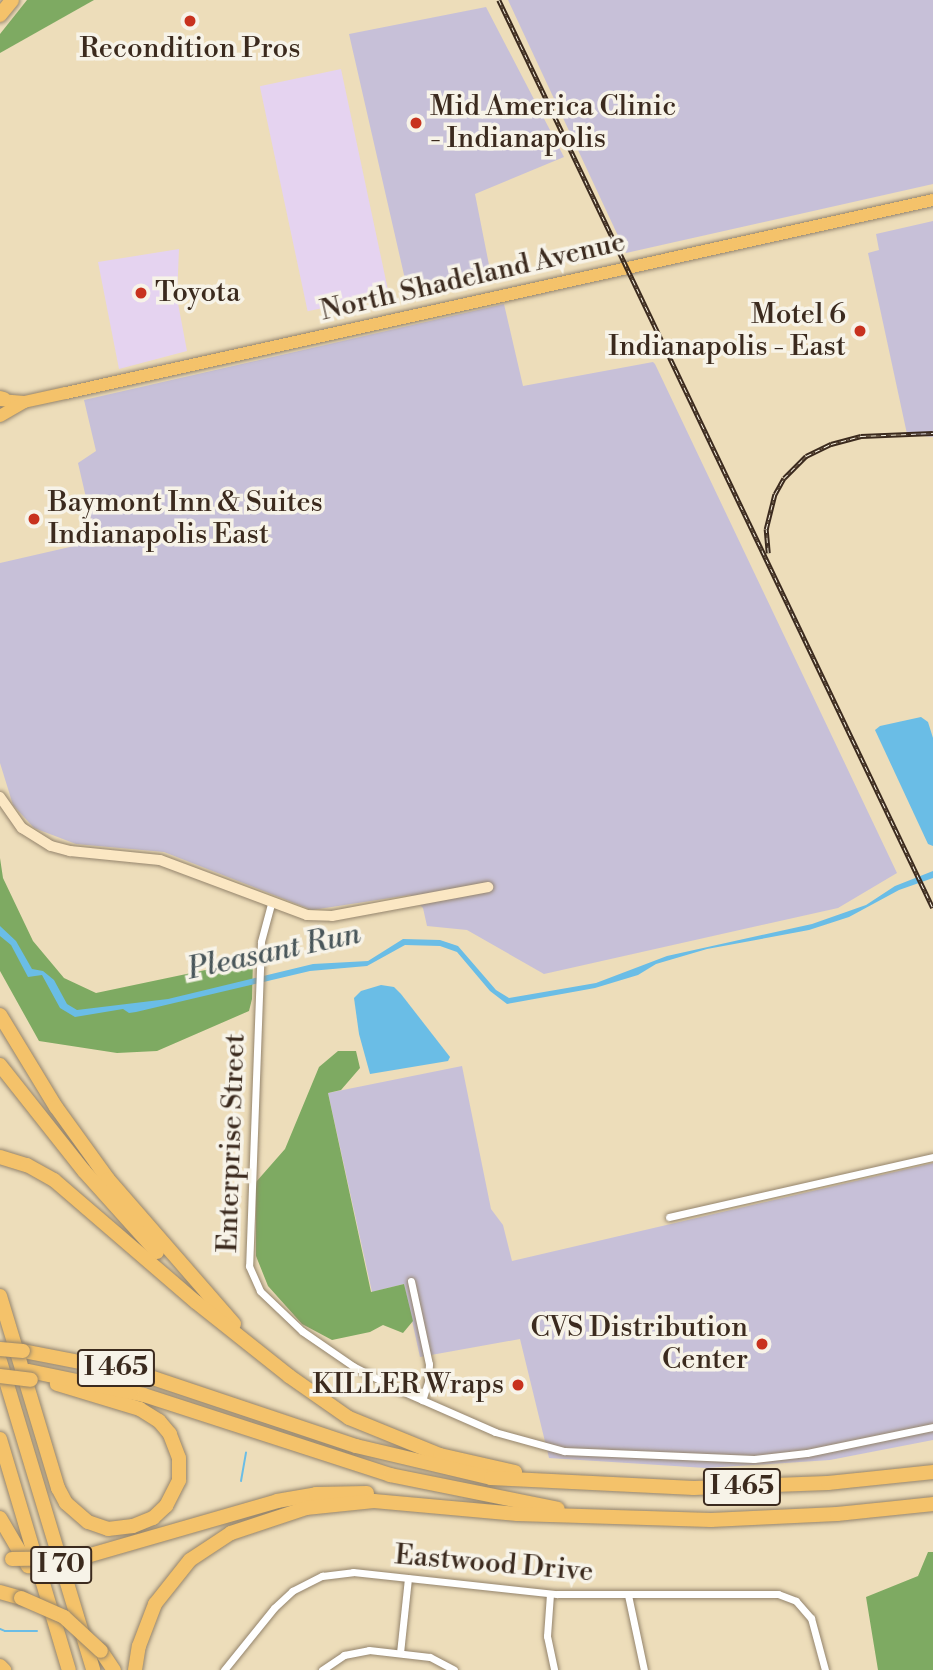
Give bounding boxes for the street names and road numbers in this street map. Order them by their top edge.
street label: North Shadeland Avenue [317,226,629,328]
street label: Enterprise Street [211,1033,253,1253]
road number: I 465 [76,1345,156,1390]
road number: I 465 [702,1464,782,1510]
street label: Eastwood Drive [393,1539,595,1589]
road number: I 70 [29,1542,92,1588]

